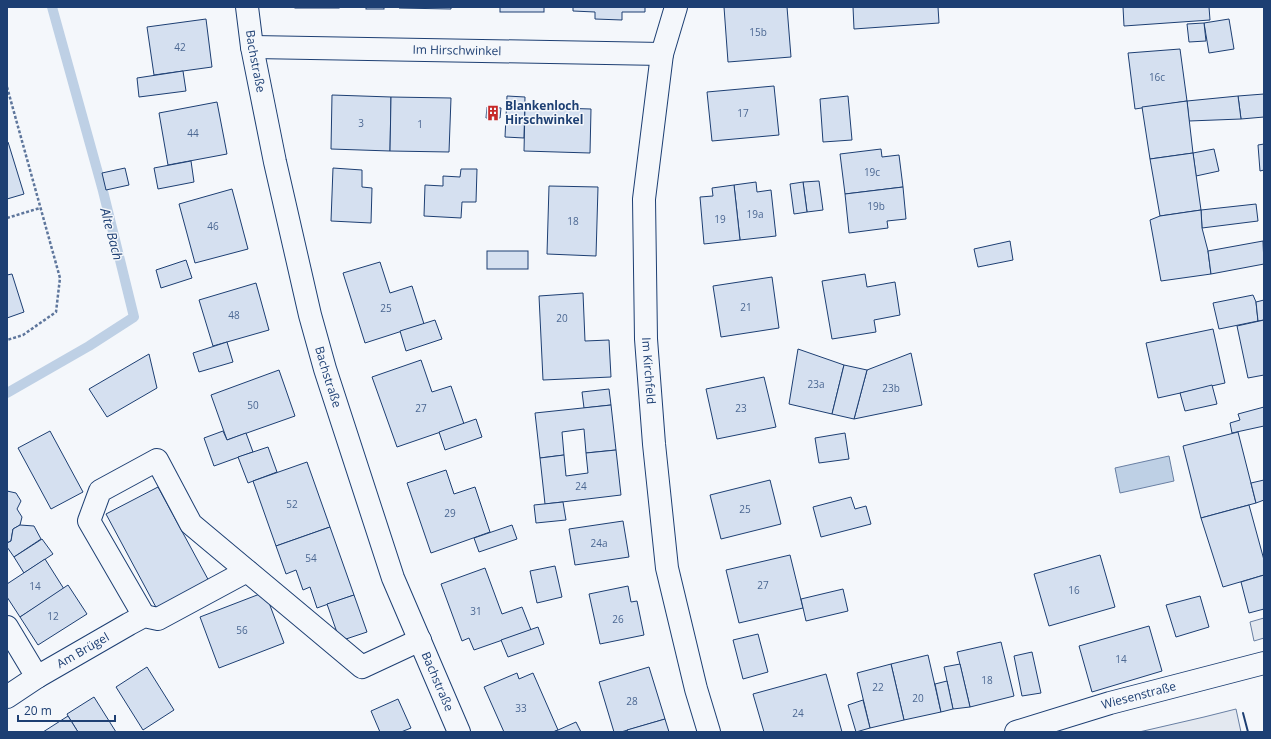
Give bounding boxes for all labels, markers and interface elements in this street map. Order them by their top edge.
house number: 15b [749,25,767,39]
street label: Bachstraße [242,29,270,94]
house number: 42 [174,40,186,54]
street label: Im Hirschwinkel [412,41,502,59]
house number: 16c [1149,70,1165,84]
place label: Blankenloch Hirschwinkel [505,97,583,128]
building icon: Blankenloch Hirschwinkel [484,104,502,122]
house number: 17 [737,106,749,120]
house number: 3 [358,116,364,130]
house number: 1 [417,117,423,131]
house number: 44 [187,126,199,140]
house number: 19c [864,165,880,179]
house number: 19b [867,199,885,213]
water label: Alte Bach [96,205,128,262]
house number: 19a [747,207,764,221]
house number: 19 [714,212,726,226]
house number: 18 [567,214,579,228]
house number: 46 [207,219,219,233]
house number: 21 [740,300,752,314]
house number: 25 [380,301,392,315]
house number: 48 [228,308,240,322]
house number: 20 [556,311,568,325]
street label: Im Kirchfeld [638,337,660,405]
street label: Bachstraße [311,344,346,410]
house number: 23a [808,377,825,391]
house number: 23b [882,381,900,395]
house number: 50 [247,398,259,412]
house number: 27 [415,401,427,415]
house number: 23 [735,401,747,415]
house number: 24 [575,479,587,493]
house number: 52 [286,497,298,511]
house number: 25 [739,502,751,516]
house number: 29 [444,506,456,520]
house number: 24a [591,536,608,550]
house number: 54 [305,551,317,565]
house number: 27 [757,578,769,592]
house number: 14 [29,579,41,593]
house number: 16 [1068,583,1080,597]
house number: 31 [470,604,482,618]
house number: 12 [47,609,59,623]
house number: 26 [612,612,624,626]
house number: 56 [236,623,248,637]
street label: Am Brügel [53,628,112,672]
street label: Bachstraße [418,649,458,714]
house number: 14 [1115,652,1127,666]
house number: 18 [981,673,993,687]
street label: Wiesenstraße [1099,677,1178,713]
house number: 22 [872,680,884,694]
house number: 20 [912,691,924,705]
house number: 28 [626,694,638,708]
scale bar [18,697,115,723]
house number: 33 [515,701,527,715]
text: 20 m [24,702,52,719]
house number: 24 [792,706,804,720]

